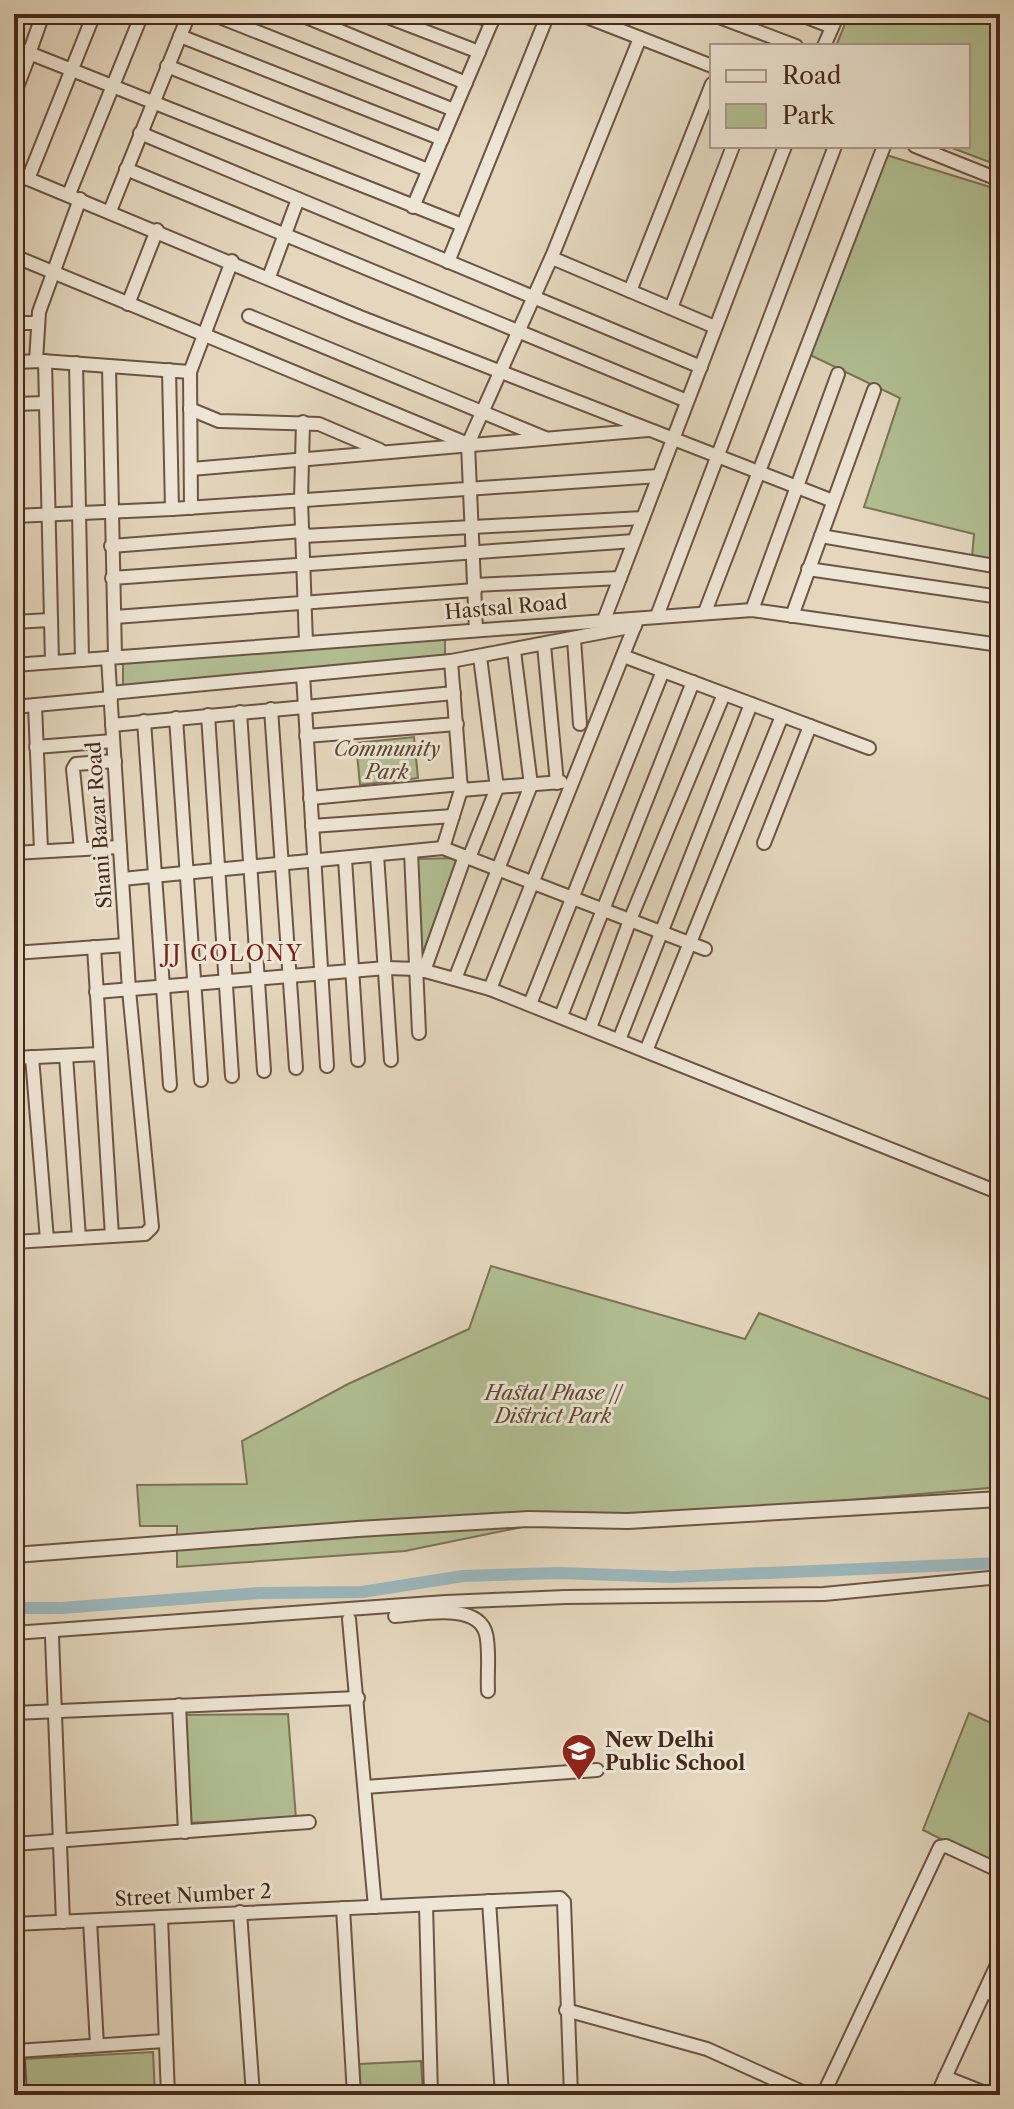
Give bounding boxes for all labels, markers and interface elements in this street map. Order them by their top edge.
legend [710,44,970,148]
text: Road [782,61,842,90]
text: Park [782,101,835,130]
street label: Hastsal Road [444,590,568,624]
park label: Community Park [334,737,440,784]
street label: Shani Bazar Road [81,741,117,909]
district label: JJ COLONY [159,940,304,967]
park label: Hastal Phase || District Park [483,1381,625,1428]
place label: New Delhi Public School [605,1728,745,1775]
school or university icon: New Delhi Public School [560,1732,598,1782]
street label: Street Number 2 [114,1879,272,1911]

